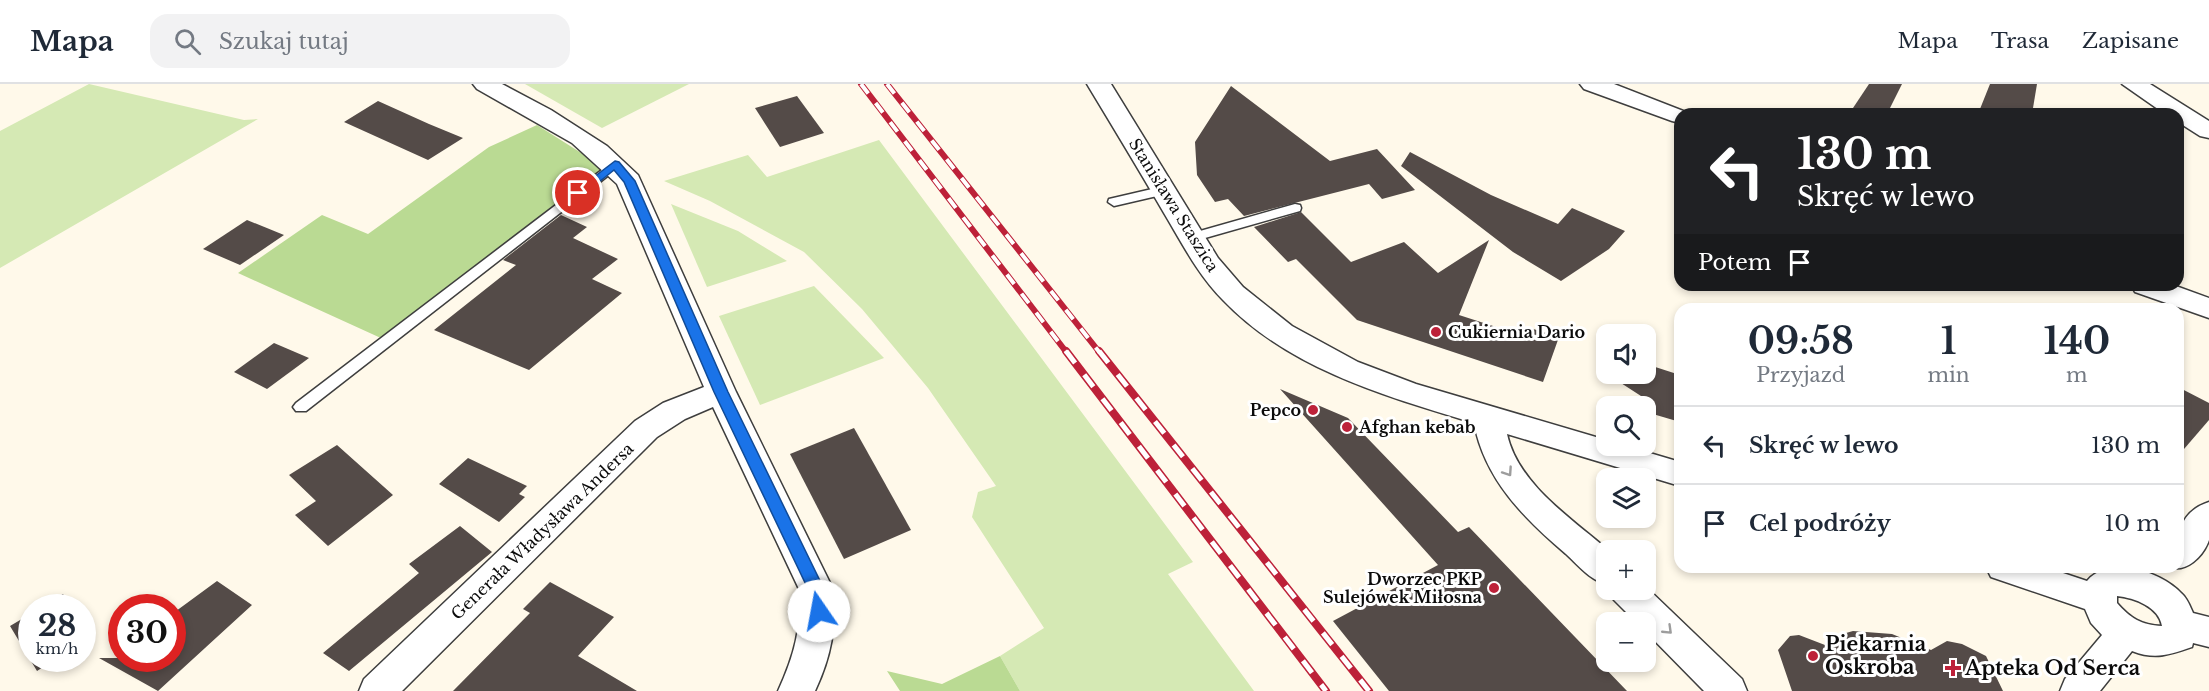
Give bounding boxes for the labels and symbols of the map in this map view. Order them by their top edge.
street label: Stanisława Staszica [1125,135,1223,276]
pin [552,167,603,218]
place label: Cukiernia Dario [1448,322,1585,342]
marker: Cukiernia Dario [1429,325,1443,339]
place label: Pepco [1250,400,1301,420]
marker: Pepco [1306,403,1320,417]
place label: Afghan kebab [1358,417,1476,437]
marker: Afghan kebab [1340,420,1354,434]
street label: Generała Władysława Andersa [447,438,637,624]
one-way arrow [1501,465,1512,476]
place label: Dworzec PKP Sulejówek Miłosna [1323,569,1483,607]
position arrow [787,579,851,643]
marker: Dworzec PKP Sulejówek Miłosna [1487,581,1501,595]
speed limit sign: 30 [108,594,186,672]
one-way arrow [1660,623,1671,634]
place label: Piekarnia Oskroba [1825,632,1927,679]
marker: Piekarnia Oskroba [1806,649,1820,663]
place label: Apteka Od Serca [1964,656,2141,680]
marker: Apteka Od Serca [1946,661,1960,675]

